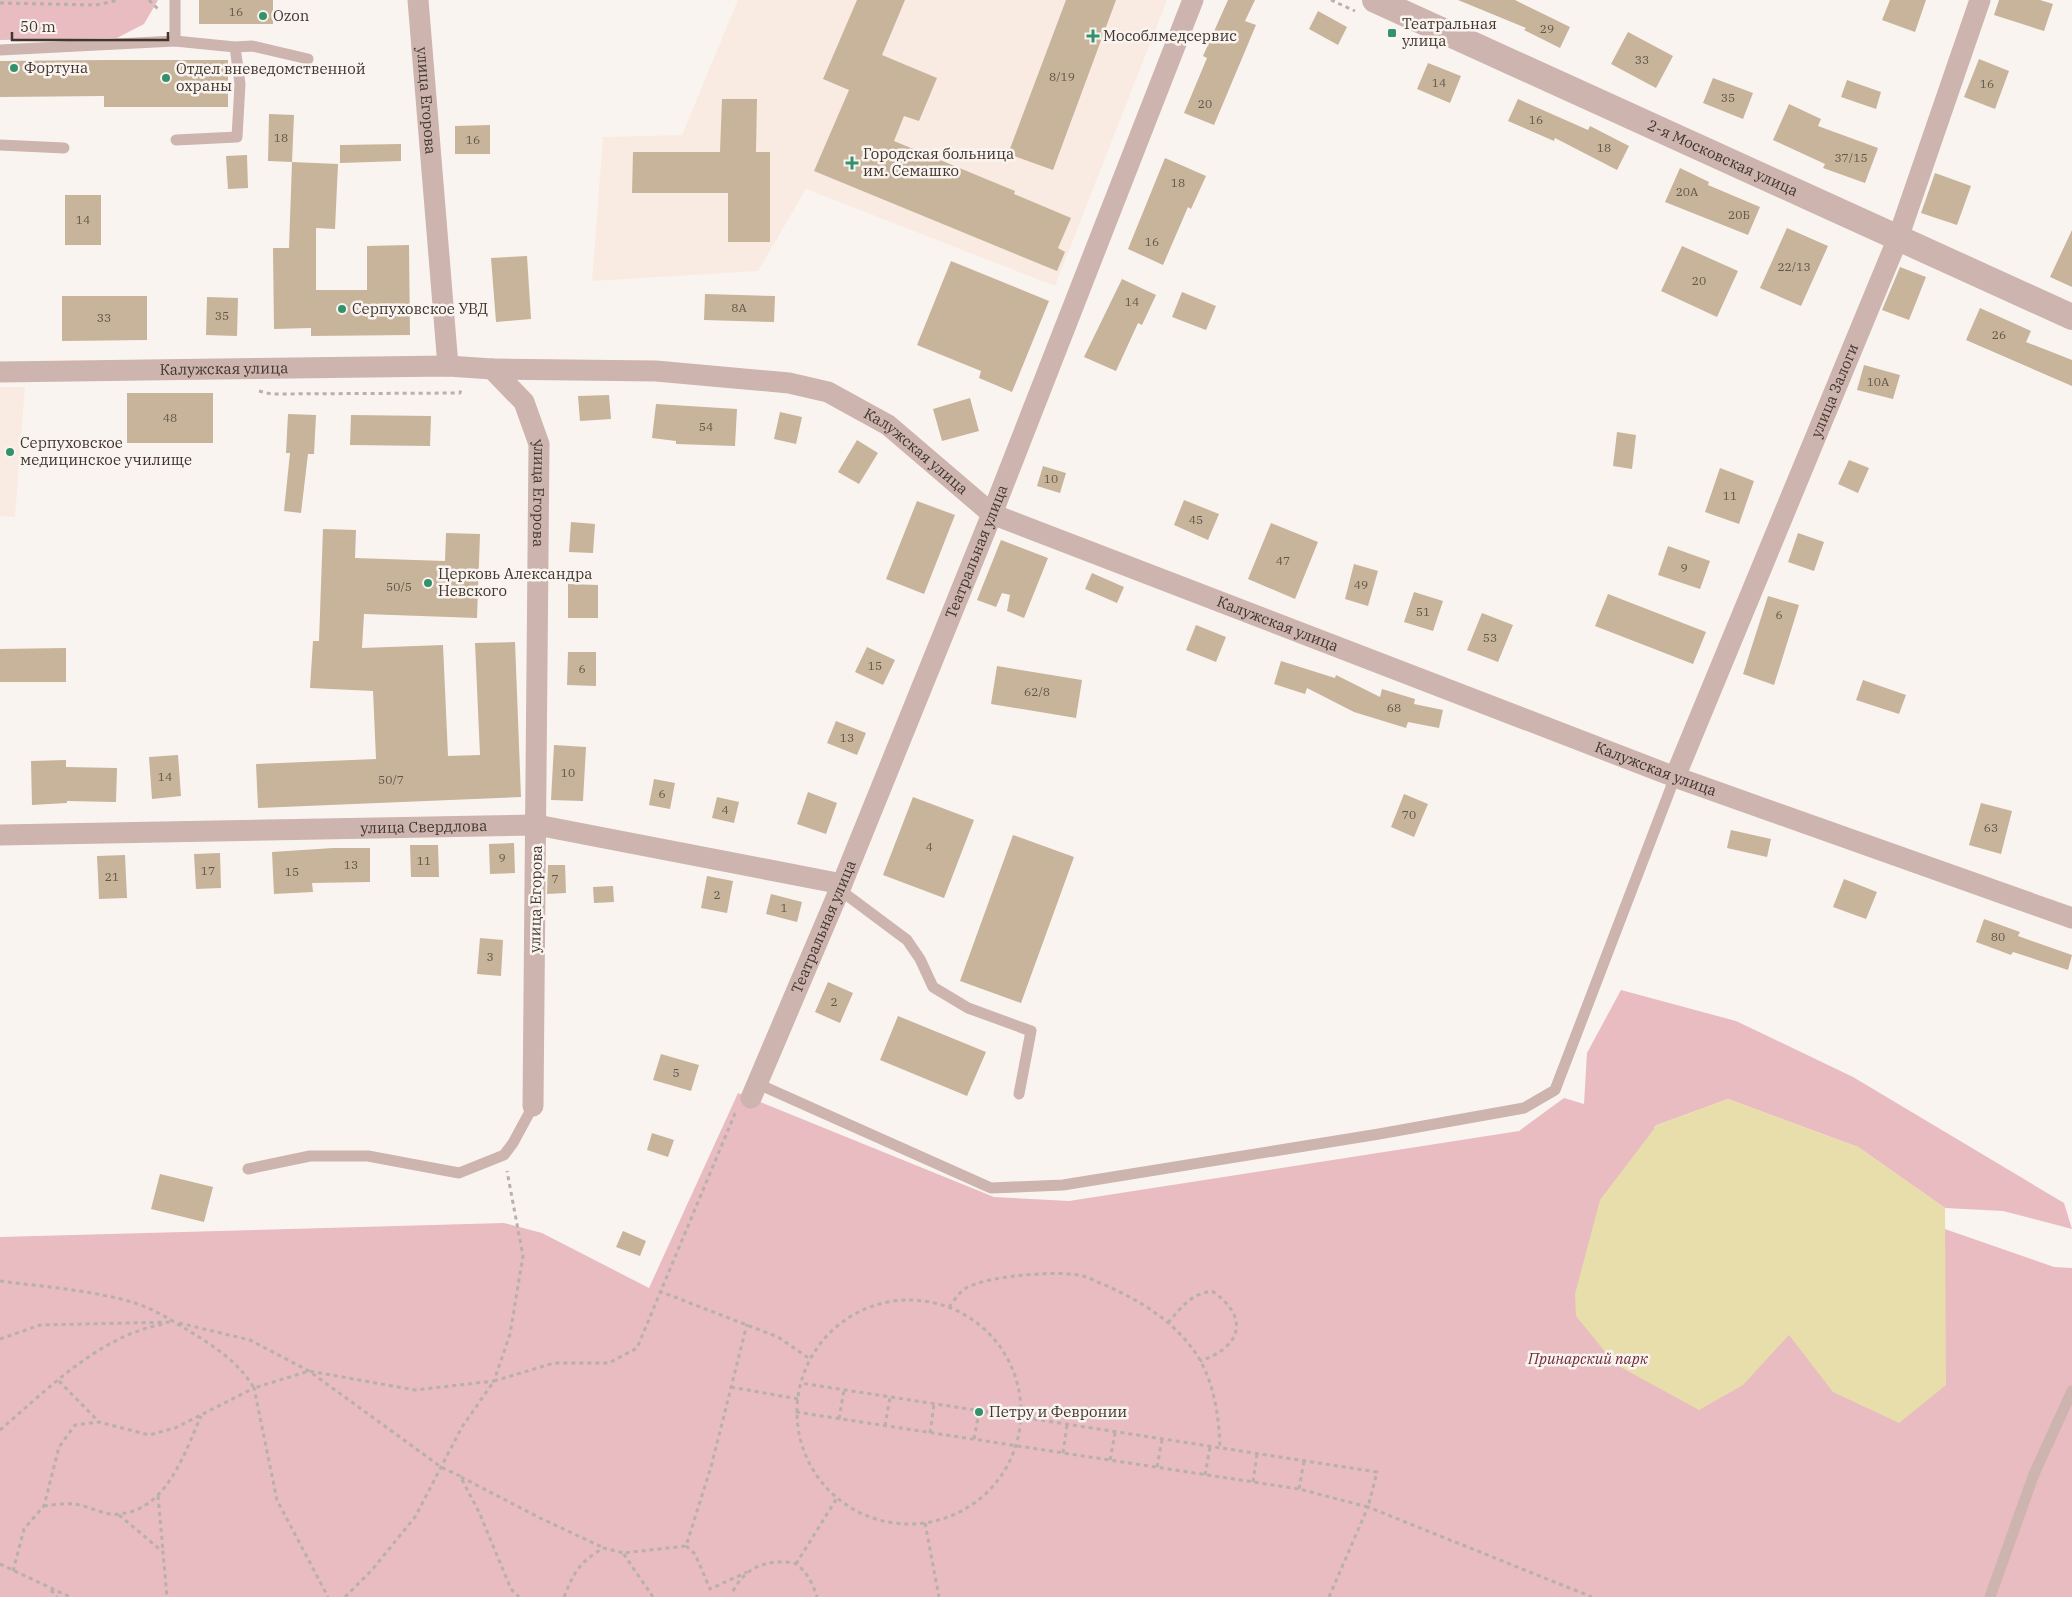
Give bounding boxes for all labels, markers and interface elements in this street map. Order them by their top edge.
house number: 16 [229,4,243,19]
place label: Ozon [273,6,310,25]
scale bar [12,10,169,42]
marker: Ozon [257,10,269,22]
place label: Театральная улица [1402,14,1497,50]
text: 50 m [20,17,56,36]
house number: 29 [1540,21,1554,36]
place label: Мособлмедсервис [1103,26,1237,45]
marker: Театральная улица [1386,27,1398,39]
marker: Мособлмедсервис [1087,30,1099,42]
street label: улица Егорова [413,46,441,155]
house number: 33 [1635,52,1649,67]
place label: Фортуна [24,58,88,77]
place label: Отдел вневедомственной охраны [176,59,366,95]
marker: Фортуна [8,62,20,74]
house number: 8/19 [1049,69,1075,84]
marker: Отдел вневедомственной охраны [160,72,172,84]
house number: 14 [1432,75,1446,90]
house number: 16 [1980,76,1994,91]
house number: 35 [1721,90,1735,105]
house number: 20 [1198,96,1212,111]
house number: 16 [1529,112,1543,127]
street label: 2-я Московская улица [1645,115,1801,200]
house number: 18 [274,130,288,145]
house number: 16 [466,132,480,147]
house number: 18 [1597,140,1611,155]
place label: Городская больница им. Семашко [863,144,1014,180]
house number: 37/15 [1834,150,1868,165]
marker: Городская больница им. Семашко [845,156,859,170]
house number: 18 [1171,175,1185,190]
house number: 20А [1676,184,1699,199]
house number: 20Б [1728,207,1750,222]
house number: 14 [76,212,90,227]
house number: 16 [1145,234,1159,249]
house number: 22/13 [1777,259,1811,274]
house number: 20 [1692,273,1706,288]
house number: 14 [1125,294,1139,309]
place label: Серпуховское УВД [352,299,488,318]
house number: 8А [731,300,747,315]
marker: Серпуховское УВД [336,303,348,315]
house number: 35 [215,308,229,323]
house number: 33 [97,310,111,325]
house number: 26 [1992,327,2006,342]
street label: улица Залоги [1806,341,1862,440]
street label: Калужская улица [160,358,288,379]
house number: 10А [1867,374,1890,389]
street label: Калужская улица [861,404,972,498]
house number: 48 [163,410,177,425]
house number: 54 [699,419,713,434]
place label: Серпуховское медицинское училище [20,433,192,469]
street label: улица Егорова [529,436,550,547]
marker: Серпуховское медицинское училище [4,446,16,458]
house number: 10 [1044,471,1058,486]
street label: Театральная улица [941,482,1012,621]
house number: 11 [1723,488,1737,503]
house number: 45 [1189,512,1203,527]
house number: 47 [1276,553,1290,568]
house number: 9 [1680,560,1688,575]
place label: Церковь Александра Невского [438,564,592,600]
marker: Церковь Александра Невского [422,577,434,589]
house number: 49 [1354,577,1368,592]
house number: 50/5 [386,579,412,594]
street label: Калужская улица [1214,592,1341,655]
house number: 51 [1416,604,1430,619]
house number: 6 [1775,607,1783,622]
house number: 53 [1483,630,1497,645]
house number: 15 [868,658,882,673]
house number: 6 [578,661,586,676]
house number: 62/8 [1024,684,1050,699]
house number: 68 [1387,700,1401,715]
house number: 13 [840,730,854,745]
street label: Калужская улица [1592,737,1719,800]
house number: 10 [561,765,575,780]
house number: 14 [158,769,172,784]
house number: 50/7 [378,772,404,787]
house number: 6 [658,786,666,801]
house number: 4 [721,802,729,817]
house number: 70 [1402,807,1416,822]
street label: улица Свердлова [360,816,488,837]
house number: 63 [1984,820,1998,835]
house number: 4 [925,839,933,854]
street label: улица Егорова [525,845,546,953]
house number: 9 [498,850,506,865]
house number: 11 [417,853,431,868]
house number: 13 [344,857,358,872]
street label: Театральная улица [787,857,860,996]
house number: 17 [201,863,215,878]
house number: 15 [285,864,299,879]
house number: 21 [105,869,119,884]
house number: 7 [551,871,559,886]
house number: 2 [713,887,721,902]
house number: 1 [780,900,788,915]
house number: 80 [1991,929,2005,944]
house number: 3 [486,949,494,964]
house number: 2 [830,994,838,1009]
house number: 5 [672,1065,680,1080]
park label: Принарский парк [1527,1349,1649,1368]
place label: Петру и Февронии [989,1402,1127,1421]
marker: Петру и Февронии [973,1406,985,1418]

